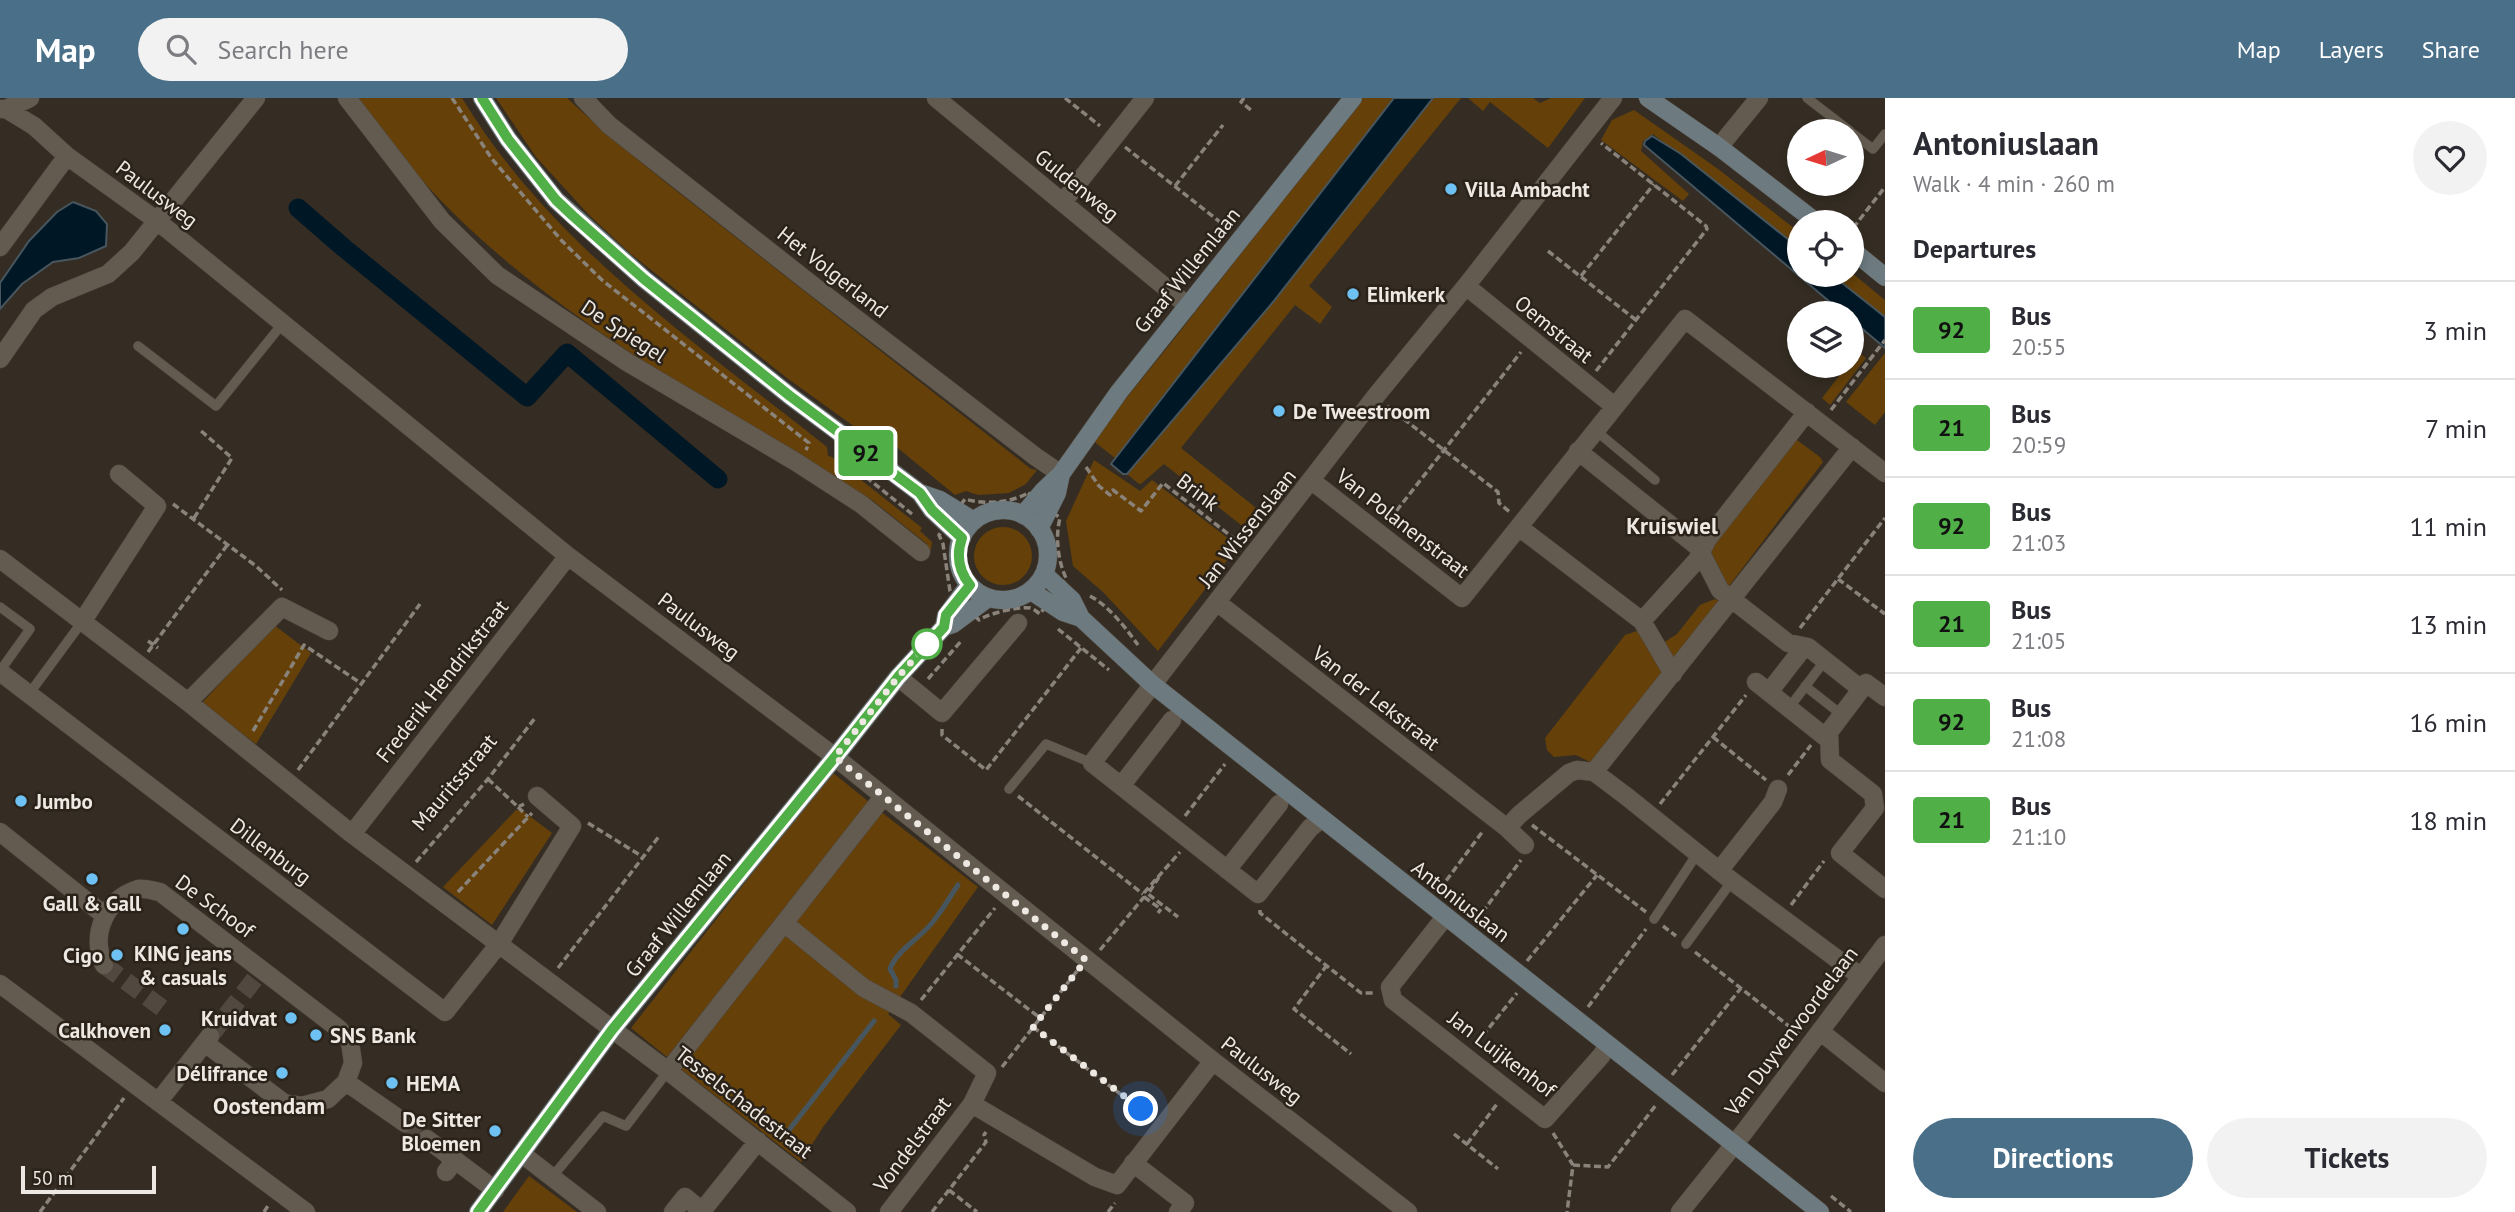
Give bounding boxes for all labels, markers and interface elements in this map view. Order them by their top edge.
search box [138,18,628,81]
text: Map [35,28,96,71]
icon: search [162,30,200,68]
text: Search here [218,33,349,66]
text: Map [2237,34,2281,65]
text: Layers [2319,34,2384,65]
text: Share [2422,34,2480,65]
north arrow [1787,119,1864,196]
map controls [1787,119,1864,378]
text: Antoniuslaan [1913,121,2099,164]
button: heart [2413,121,2487,195]
street label: Guldenweg [1029,143,1125,227]
street label: Paulusweg [111,154,203,234]
text: Walk · 4 min · 260 m [1913,169,2115,198]
place label: Villa Ambacht [1464,176,1590,203]
marker: Villa Ambacht [1443,181,1459,197]
street label: Graaf Willemlaan [1128,202,1246,338]
button: locate [1787,210,1864,287]
street label: Het Volgerland [772,220,894,324]
text: Departures [1913,232,2036,265]
place label: Elimkerk [1367,281,1446,308]
marker: Elimkerk [1345,286,1361,302]
street label: Oemstraat [1509,289,1599,369]
street label: De Spiegel [576,293,672,369]
text: Bus [2011,299,2051,332]
button: layers [1787,301,1864,378]
text: 92 [1938,314,1965,345]
text: 3 min [2424,314,2487,347]
text: 20:55 [2011,332,2066,361]
text: Bus [2011,397,2051,430]
place label: De Tweestroom [1293,398,1430,425]
marker: De Tweestroom [1271,403,1287,419]
text: 21 [1938,412,1965,443]
text: 7 min [2425,412,2487,445]
line badge: 92 [834,430,898,476]
text: 20:59 [2011,430,2066,459]
text: 92 [852,437,880,468]
street label: Van Polanenstraat [1330,462,1475,583]
street label: Jan Wissenslaan [1192,463,1302,594]
street label: Brink [1171,467,1225,517]
text: Bus [2011,495,2051,528]
text: 92 [1938,510,1965,541]
text: 11 min [2409,510,2487,543]
district label: Kruiswiel [1626,511,1718,540]
text: 21:03 [2011,528,2066,557]
street label: Paulusweg [653,586,745,666]
text: Bus [2011,593,2051,626]
street label: Frederik Hendrikstraat [370,594,514,768]
text: 21 [1938,608,1965,639]
text: 13 min [2409,608,2487,641]
text: 21:05 [2011,626,2066,655]
unlabelled marker [912,629,942,659]
street label: Van der Lekstraat [1306,639,1445,756]
text: Bus [2011,691,2051,724]
text: 92 [1938,706,1965,737]
text: 16 min [2409,706,2487,739]
text: 21:08 [2011,724,2066,753]
street label: Mauritsstraat [406,728,502,836]
place label: Jumbo [34,788,93,815]
text: Bus [2011,789,2051,822]
marker: Jumbo [13,793,29,809]
text: 21 [1938,804,1965,835]
text: 18 min [2409,804,2487,837]
street label: Dillenburg [225,812,317,890]
text: 21:10 [2011,822,2066,851]
street label: Graaf Willemlaan [619,846,737,982]
street label: Antoniuslaan [1406,854,1516,948]
street label: De Schoof [170,868,261,944]
marker: Gall & Gall [84,871,100,887]
place label: Gall & Gall [43,890,142,917]
marker: KING jeans & casuals [175,921,191,937]
place label: KING jeans & casuals [134,940,232,991]
street label: Van Duyvenvoordelaan [1718,941,1864,1122]
place label: Cigo [63,942,103,969]
marker: Cigo [109,947,125,963]
street label: Jan Luijkenhof [1442,1004,1562,1104]
place label: Kruidvat [201,1005,278,1032]
marker: Kruidvat [283,1010,299,1026]
place label: Calkhoven [58,1017,151,1044]
marker: Calkhoven [157,1022,173,1038]
place label: SNS Bank [330,1022,417,1049]
marker: SNS Bank [308,1027,324,1043]
street label: Paulusweg [1216,1030,1308,1110]
street label: Tesselschadestraat [670,1040,818,1164]
place label: Délifrance [177,1060,268,1087]
marker: Délifrance [274,1065,290,1081]
place label: HEMA [406,1070,460,1097]
marker: HEMA [384,1075,400,1091]
district label: Oostendam [213,1091,325,1120]
street label: Vondelstraat [867,1091,957,1198]
your location [1123,1091,1158,1126]
place label: De Sitter Bloemen [401,1106,482,1157]
button: Directions [1913,1118,2193,1198]
button: Tickets [2207,1118,2487,1198]
marker: De Sitter Bloemen [487,1123,503,1139]
scale bar [21,1163,156,1195]
text: 50 m [32,1166,73,1190]

